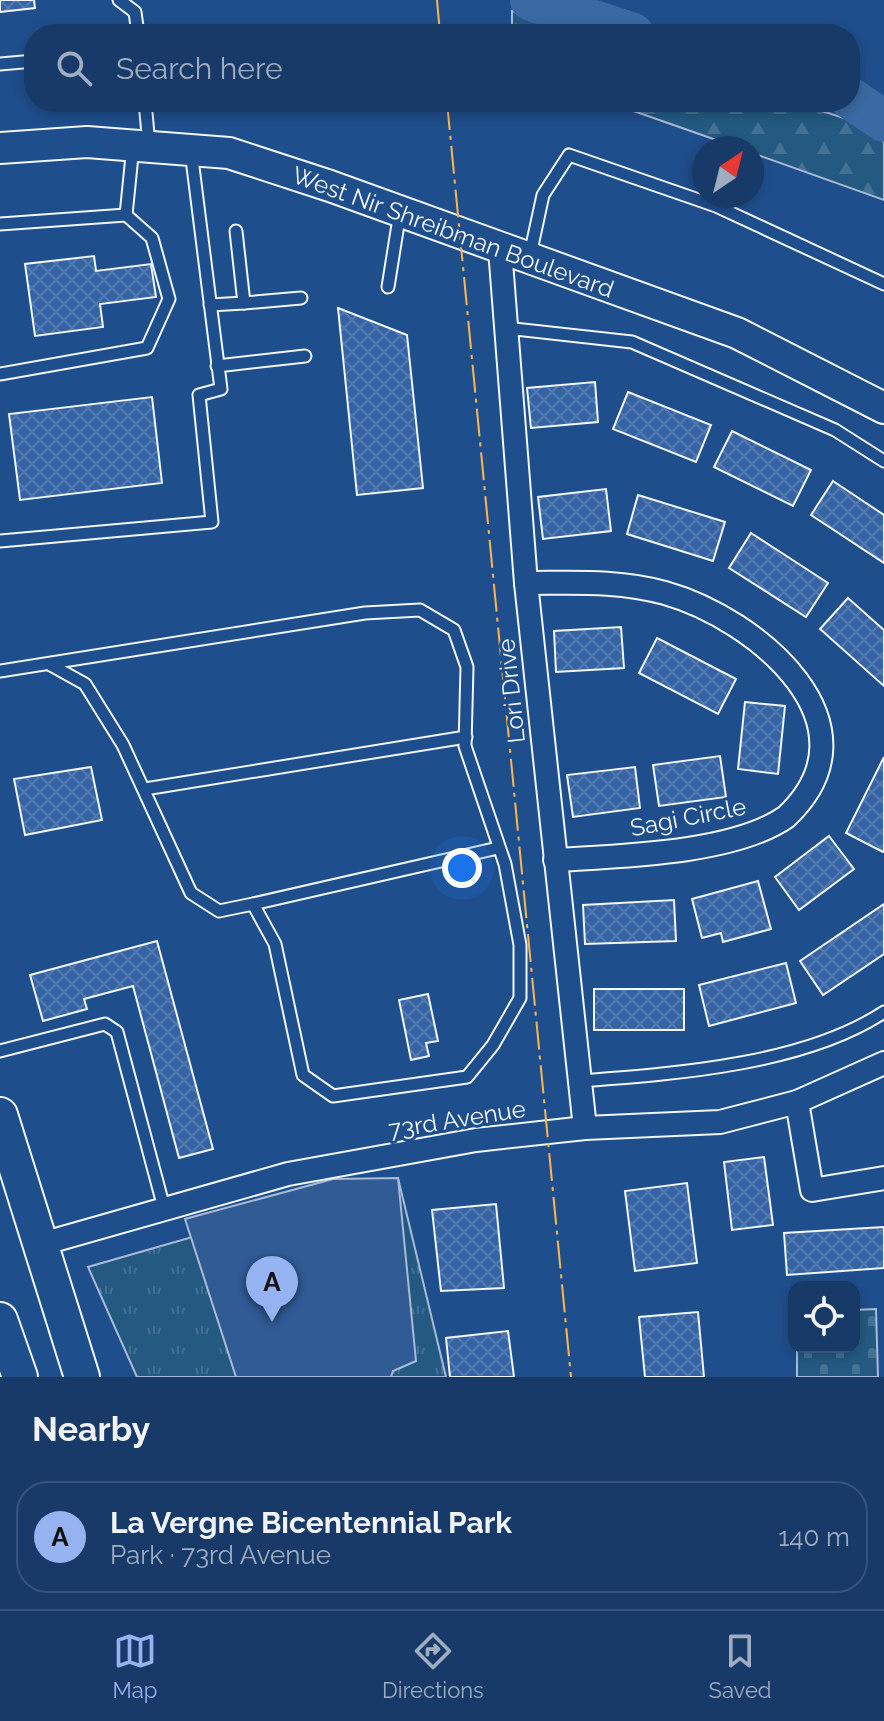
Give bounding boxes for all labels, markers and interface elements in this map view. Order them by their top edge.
search box [24,24,860,112]
icon: search [52,46,96,90]
text: Search here [116,51,283,86]
north arrow [692,136,764,208]
street label: West Nir Shreibman Boulevard [288,160,618,304]
street label: Lori Drive [491,637,531,745]
street label: Sagi Circle [628,792,748,842]
your location [442,848,482,888]
street label: 73rd Avenue [386,1094,528,1144]
pin: A [246,1256,298,1322]
map controls [788,1281,860,1353]
button: locate [788,1281,860,1353]
text: Nearby [32,1409,150,1449]
text: La Vergne Bicentennial Park [110,1505,512,1540]
text: A [51,1522,69,1552]
text: 140 m [778,1522,850,1552]
text: Park · 73rd Avenue [110,1540,331,1570]
tab: Map [112,1629,157,1703]
tab: Directions [382,1629,484,1703]
tab: Saved [709,1629,772,1703]

